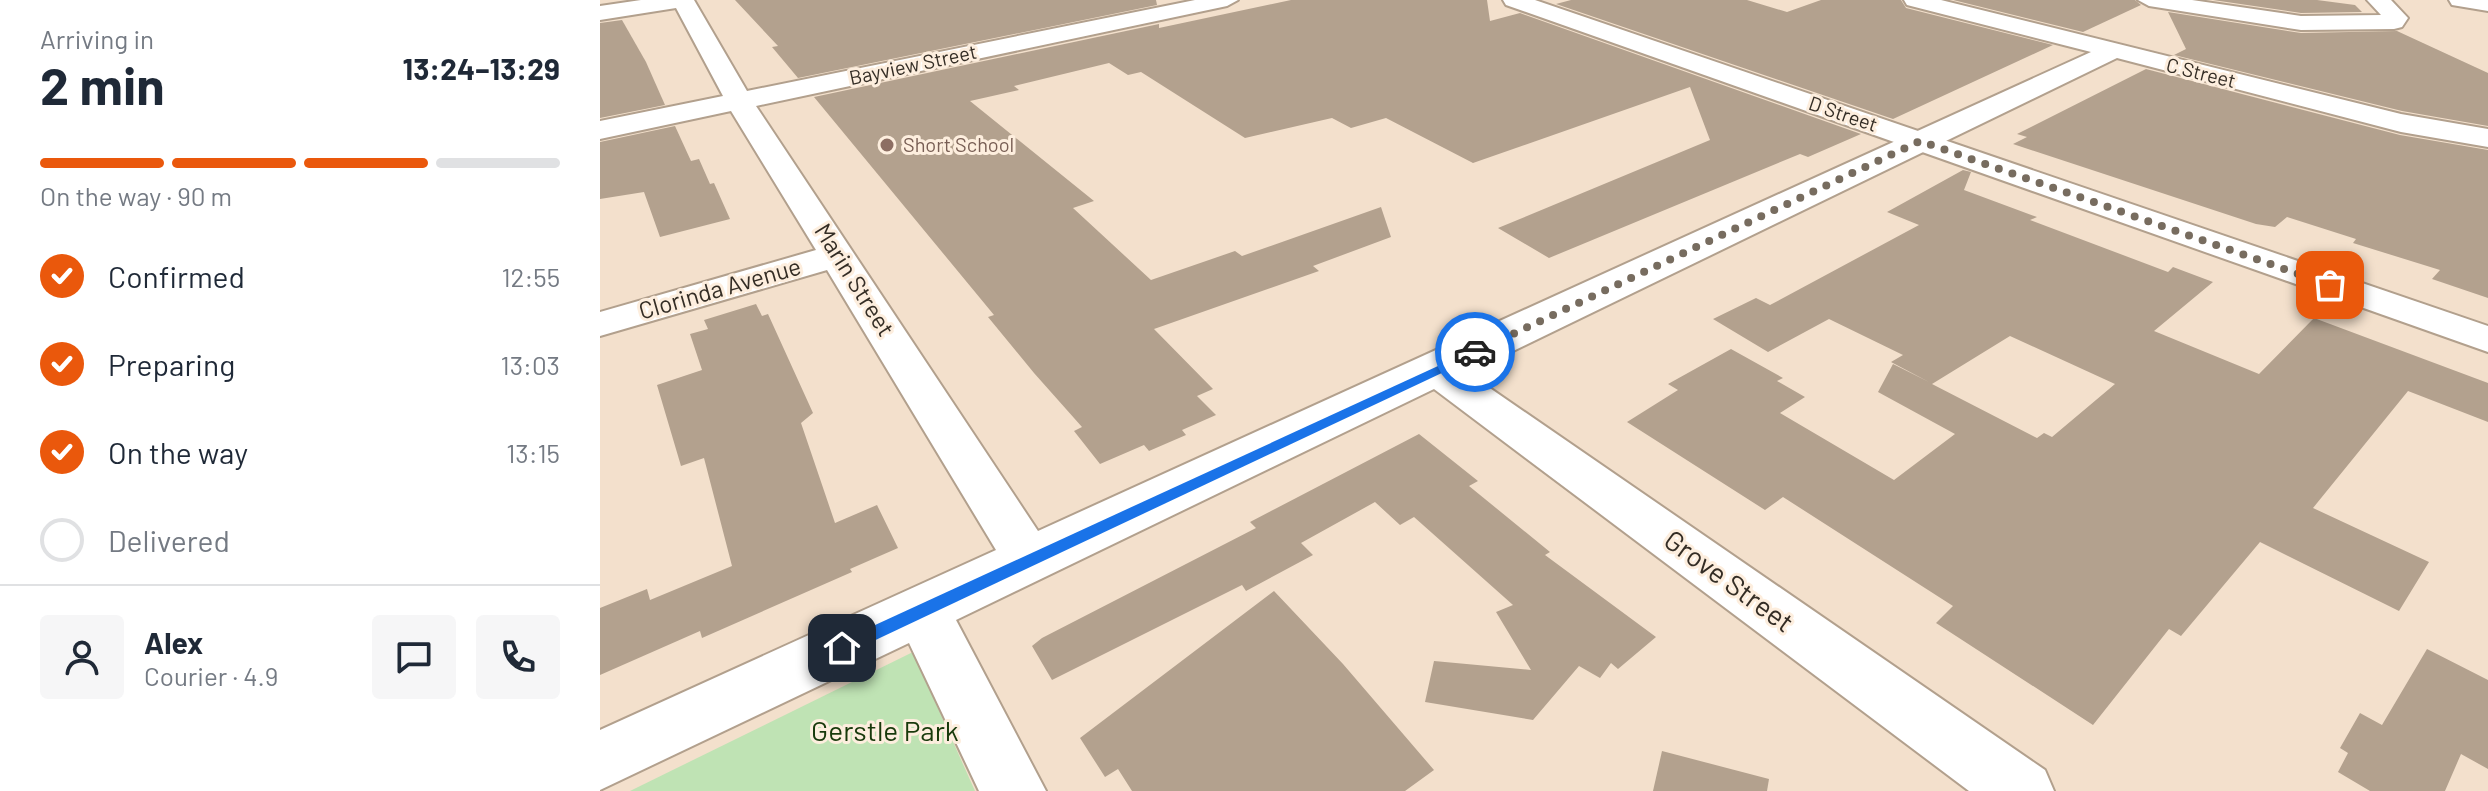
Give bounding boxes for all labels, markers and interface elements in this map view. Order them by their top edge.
text: Arriving in [40,23,154,54]
street label: Bayview Street [847,39,979,89]
text: 13:24–13:29 [403,50,560,86]
street label: C Street [2164,52,2238,92]
text: 2 min [40,53,165,115]
street label: D Street [1806,90,1881,136]
place label: Short School [903,132,1014,156]
marker: Short School [878,136,896,154]
text: On the way · 90 m [40,180,232,211]
street label: Marin Street [809,217,901,341]
street label: Clorinda Avenue [635,251,804,325]
pin [2296,251,2364,319]
icon: check [40,254,84,298]
text: Confirmed [108,258,245,294]
text: 12:55 [501,261,560,292]
icon: bag [2308,263,2352,307]
courier [1435,312,1515,392]
icon: car [1453,330,1497,374]
icon: check [40,342,84,386]
text: Preparing [108,346,235,382]
text: 13:03 [501,349,560,380]
icon: check [40,430,84,474]
text: On the way [108,434,248,470]
text: 13:15 [506,437,560,468]
text: Delivered [108,522,230,558]
street label: Grove Street [1658,522,1801,639]
pin [808,614,876,682]
button: person [40,615,124,699]
button: chat [372,615,456,699]
button: phone [476,615,560,699]
text: Alex [144,624,203,660]
icon: home [820,626,864,670]
text: Courier · 4.9 [144,660,278,691]
park label: Gerstle Park [811,713,959,747]

